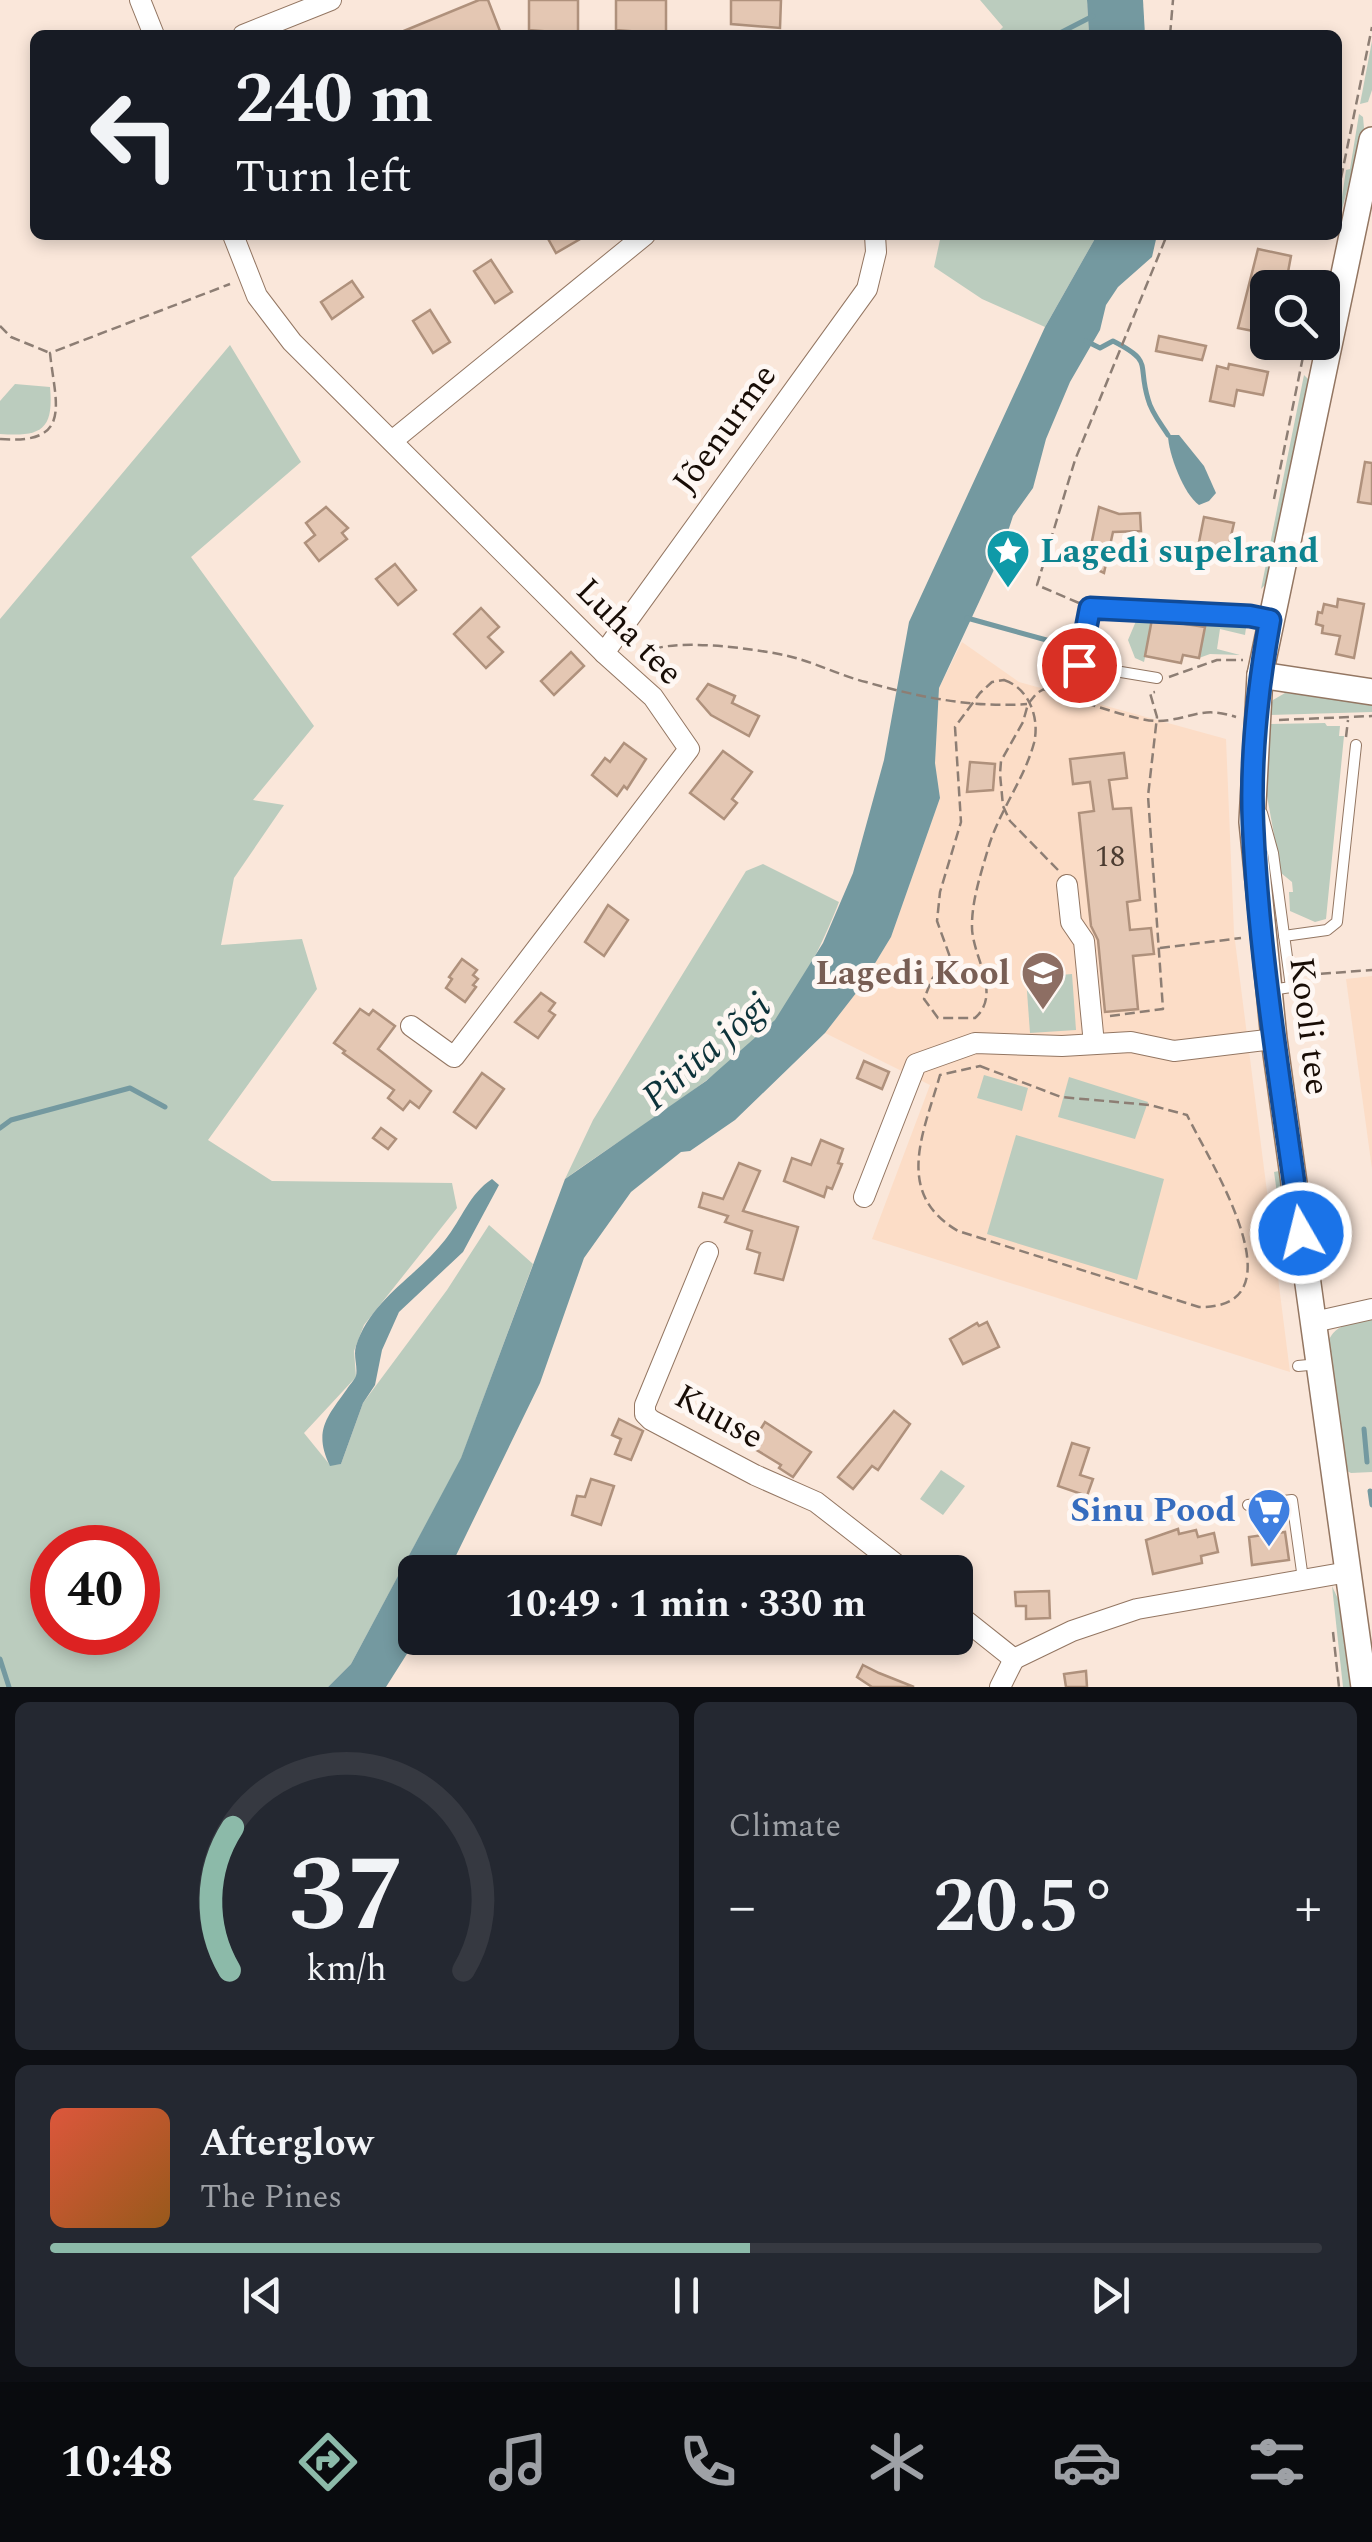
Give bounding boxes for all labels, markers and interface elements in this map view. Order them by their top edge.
text: 240 m [235,47,433,153]
icon: left [70,70,200,200]
text: Turn left [235,143,412,212]
map controls [1250,270,1340,360]
button: search [1250,270,1340,360]
street label: Jõenurme [660,353,790,505]
place label: Lagedi supelrand [1040,525,1319,578]
place icon: Lagedi supelrand [985,528,1031,589]
street label: Luha tee [563,566,695,698]
pin [1037,623,1122,708]
icon: arrive [1052,638,1107,693]
house number: 18 [1095,834,1125,880]
place label: Lagedi Kool [815,947,1010,1000]
school or university icon: Lagedi Kool [1020,950,1066,1011]
street label: Kooli tee [1274,954,1344,1098]
water label: Pirita jõgi [629,979,785,1125]
position arrow [1249,1181,1353,1285]
street label: Kuuse [664,1371,774,1463]
place label: Sinu Pood [1070,1484,1236,1537]
supermarket icon: Sinu Pood [1246,1487,1292,1548]
speed limit sign: 40 [30,1525,160,1655]
text: 10:49 · 1 min · 330 m [505,1576,866,1634]
text: Climate [729,1802,841,1851]
text: 37 [288,1818,405,1976]
text: 20.5° [933,1851,1117,1965]
text: − [729,1866,756,1949]
text: + [1294,1866,1322,1949]
text: km/h [307,1942,387,1997]
text: Afterglow [200,2115,373,2173]
text: The Pines [200,2173,342,2222]
icon: previous [235,2268,290,2323]
icon: pause [659,2268,714,2323]
icon: next [1083,2268,1138,2323]
icon: directions [293,2427,363,2497]
icon: music [483,2427,553,2497]
icon: phone [673,2427,743,2497]
icon: climate [862,2427,932,2497]
icon: car [1052,2427,1122,2497]
icon: filters [1242,2427,1312,2497]
text: 10:48 [60,2428,173,2497]

